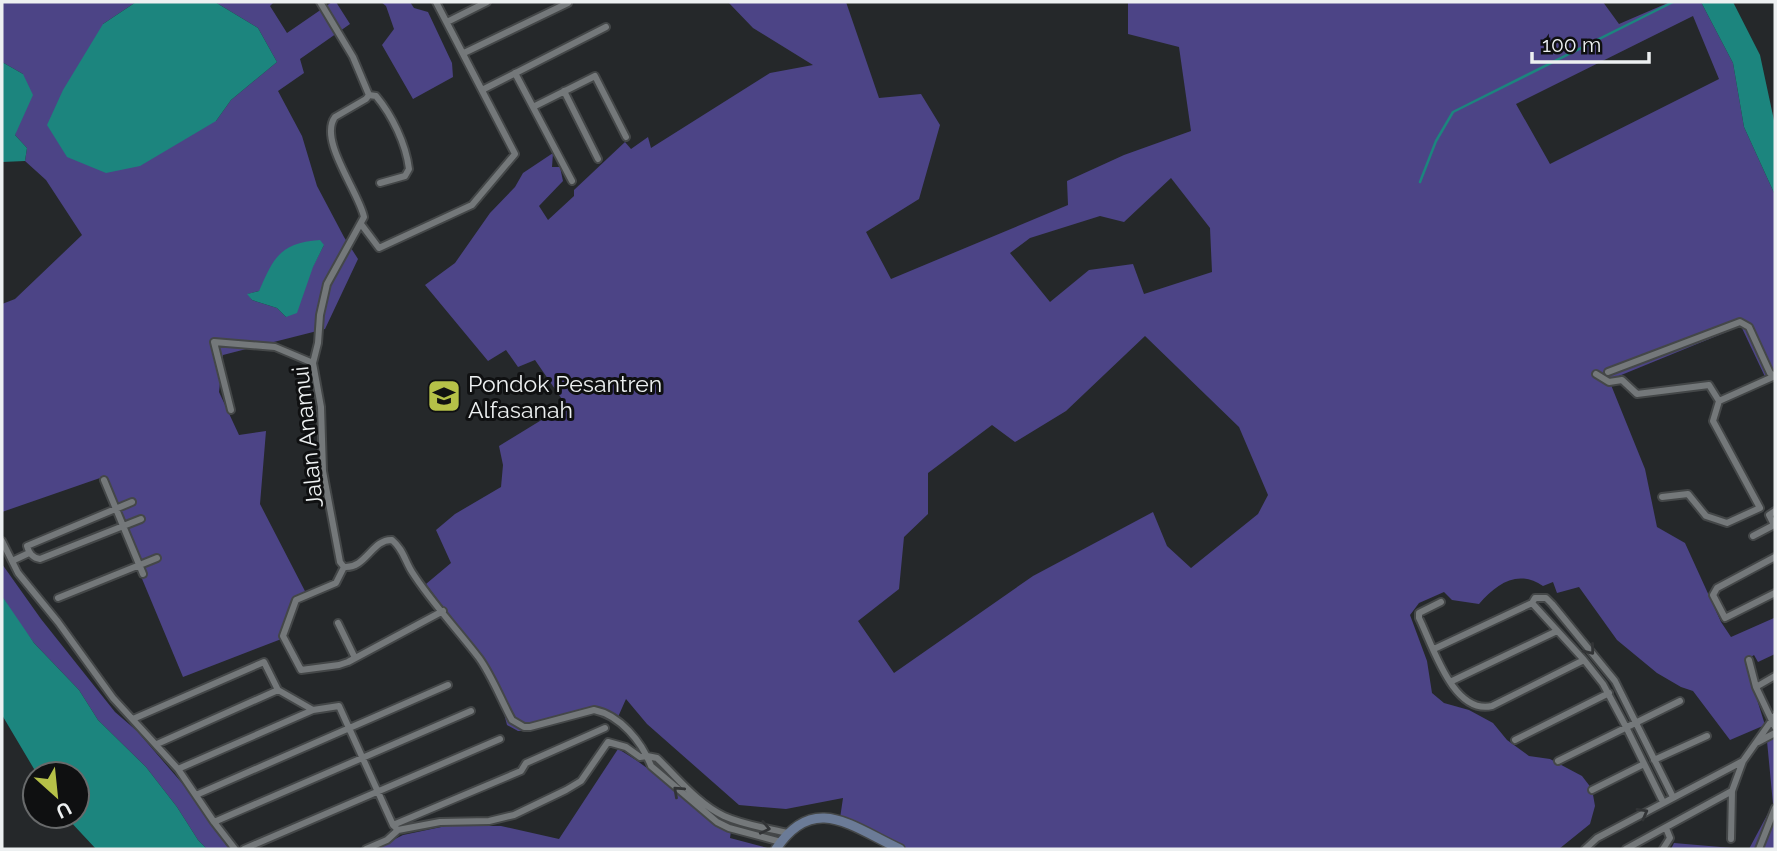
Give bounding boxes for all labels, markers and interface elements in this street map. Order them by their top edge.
scale bar [1532,21,1649,65]
text: 100 m [1542,32,1601,57]
street label: Jalan Anamui [286,365,328,509]
place label: Pondok Pesantren Alfasanah [468,370,662,423]
school or university icon: Pondok Pesantren Alfasanah [425,377,463,415]
one-way arrow [1582,642,1594,655]
north arrow [21,760,91,830]
one-way arrow [674,786,687,799]
text: U [52,797,75,823]
one-way arrow [1635,808,1648,821]
one-way arrow [759,820,771,834]

